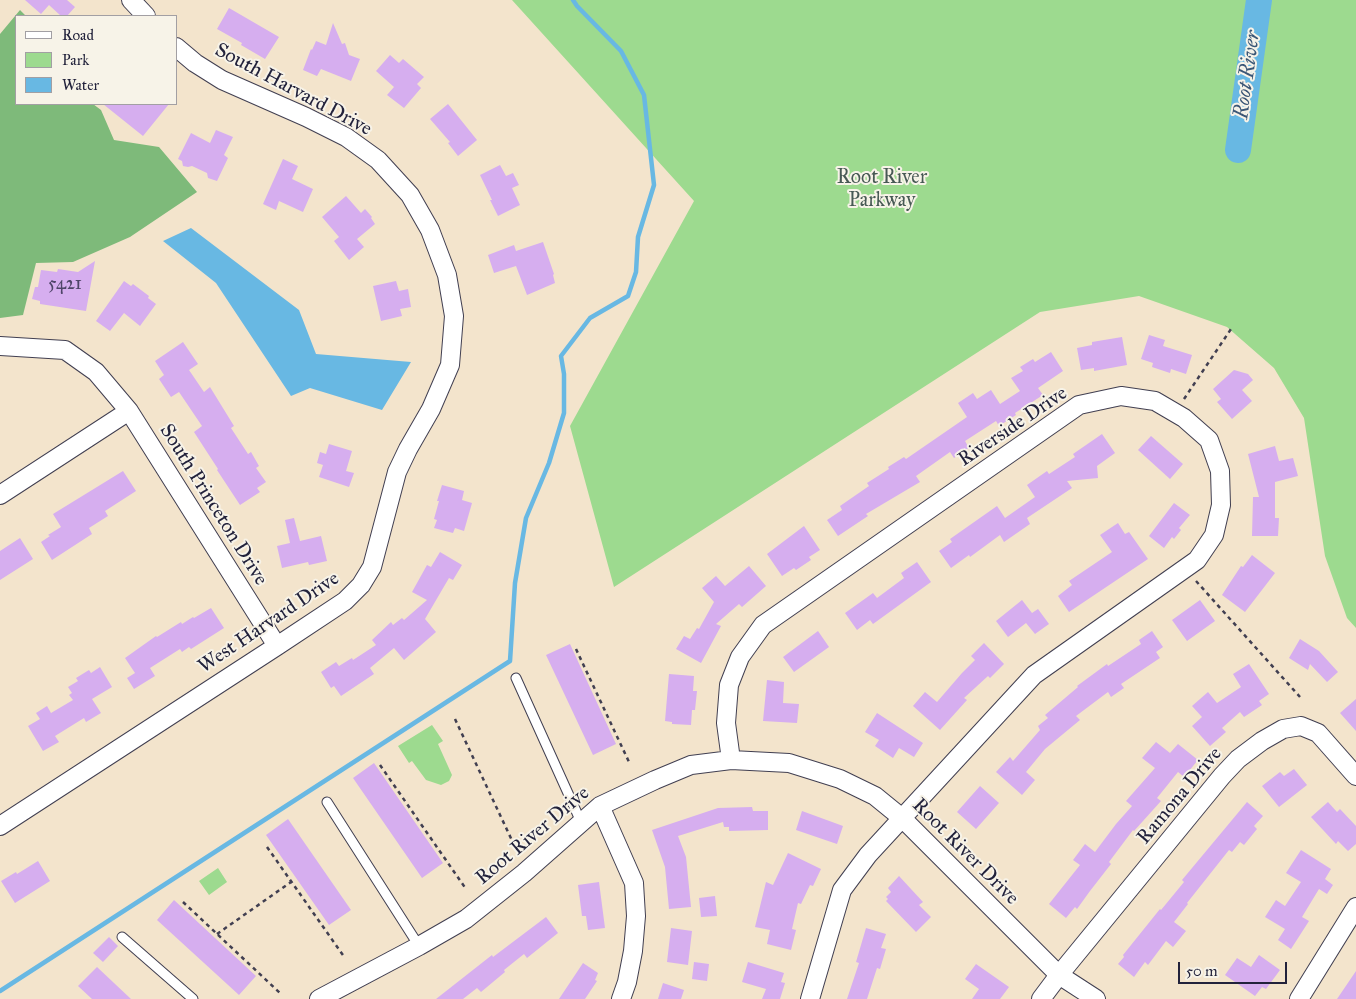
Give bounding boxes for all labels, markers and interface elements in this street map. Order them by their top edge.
legend [15,15,178,105]
text: Road [62,26,94,44]
water label: Root River [1229,29,1267,121]
street label: South Harvard Drive [210,38,376,142]
text: Park [62,51,89,69]
text: Water [62,76,99,94]
park label: Root River Parkway [837,166,927,213]
house number: 5421 [48,274,82,296]
street label: Riverside Drive [954,382,1072,472]
street label: South Princeton Drive [154,420,272,590]
street label: West Harvard Drive [194,567,344,679]
street label: Ramona Drive [1132,743,1228,849]
street label: Root River Drive [471,782,595,890]
street label: Root River Drive [907,794,1023,910]
scale bar [1181,952,1290,984]
text: 50 m [1186,962,1218,980]

